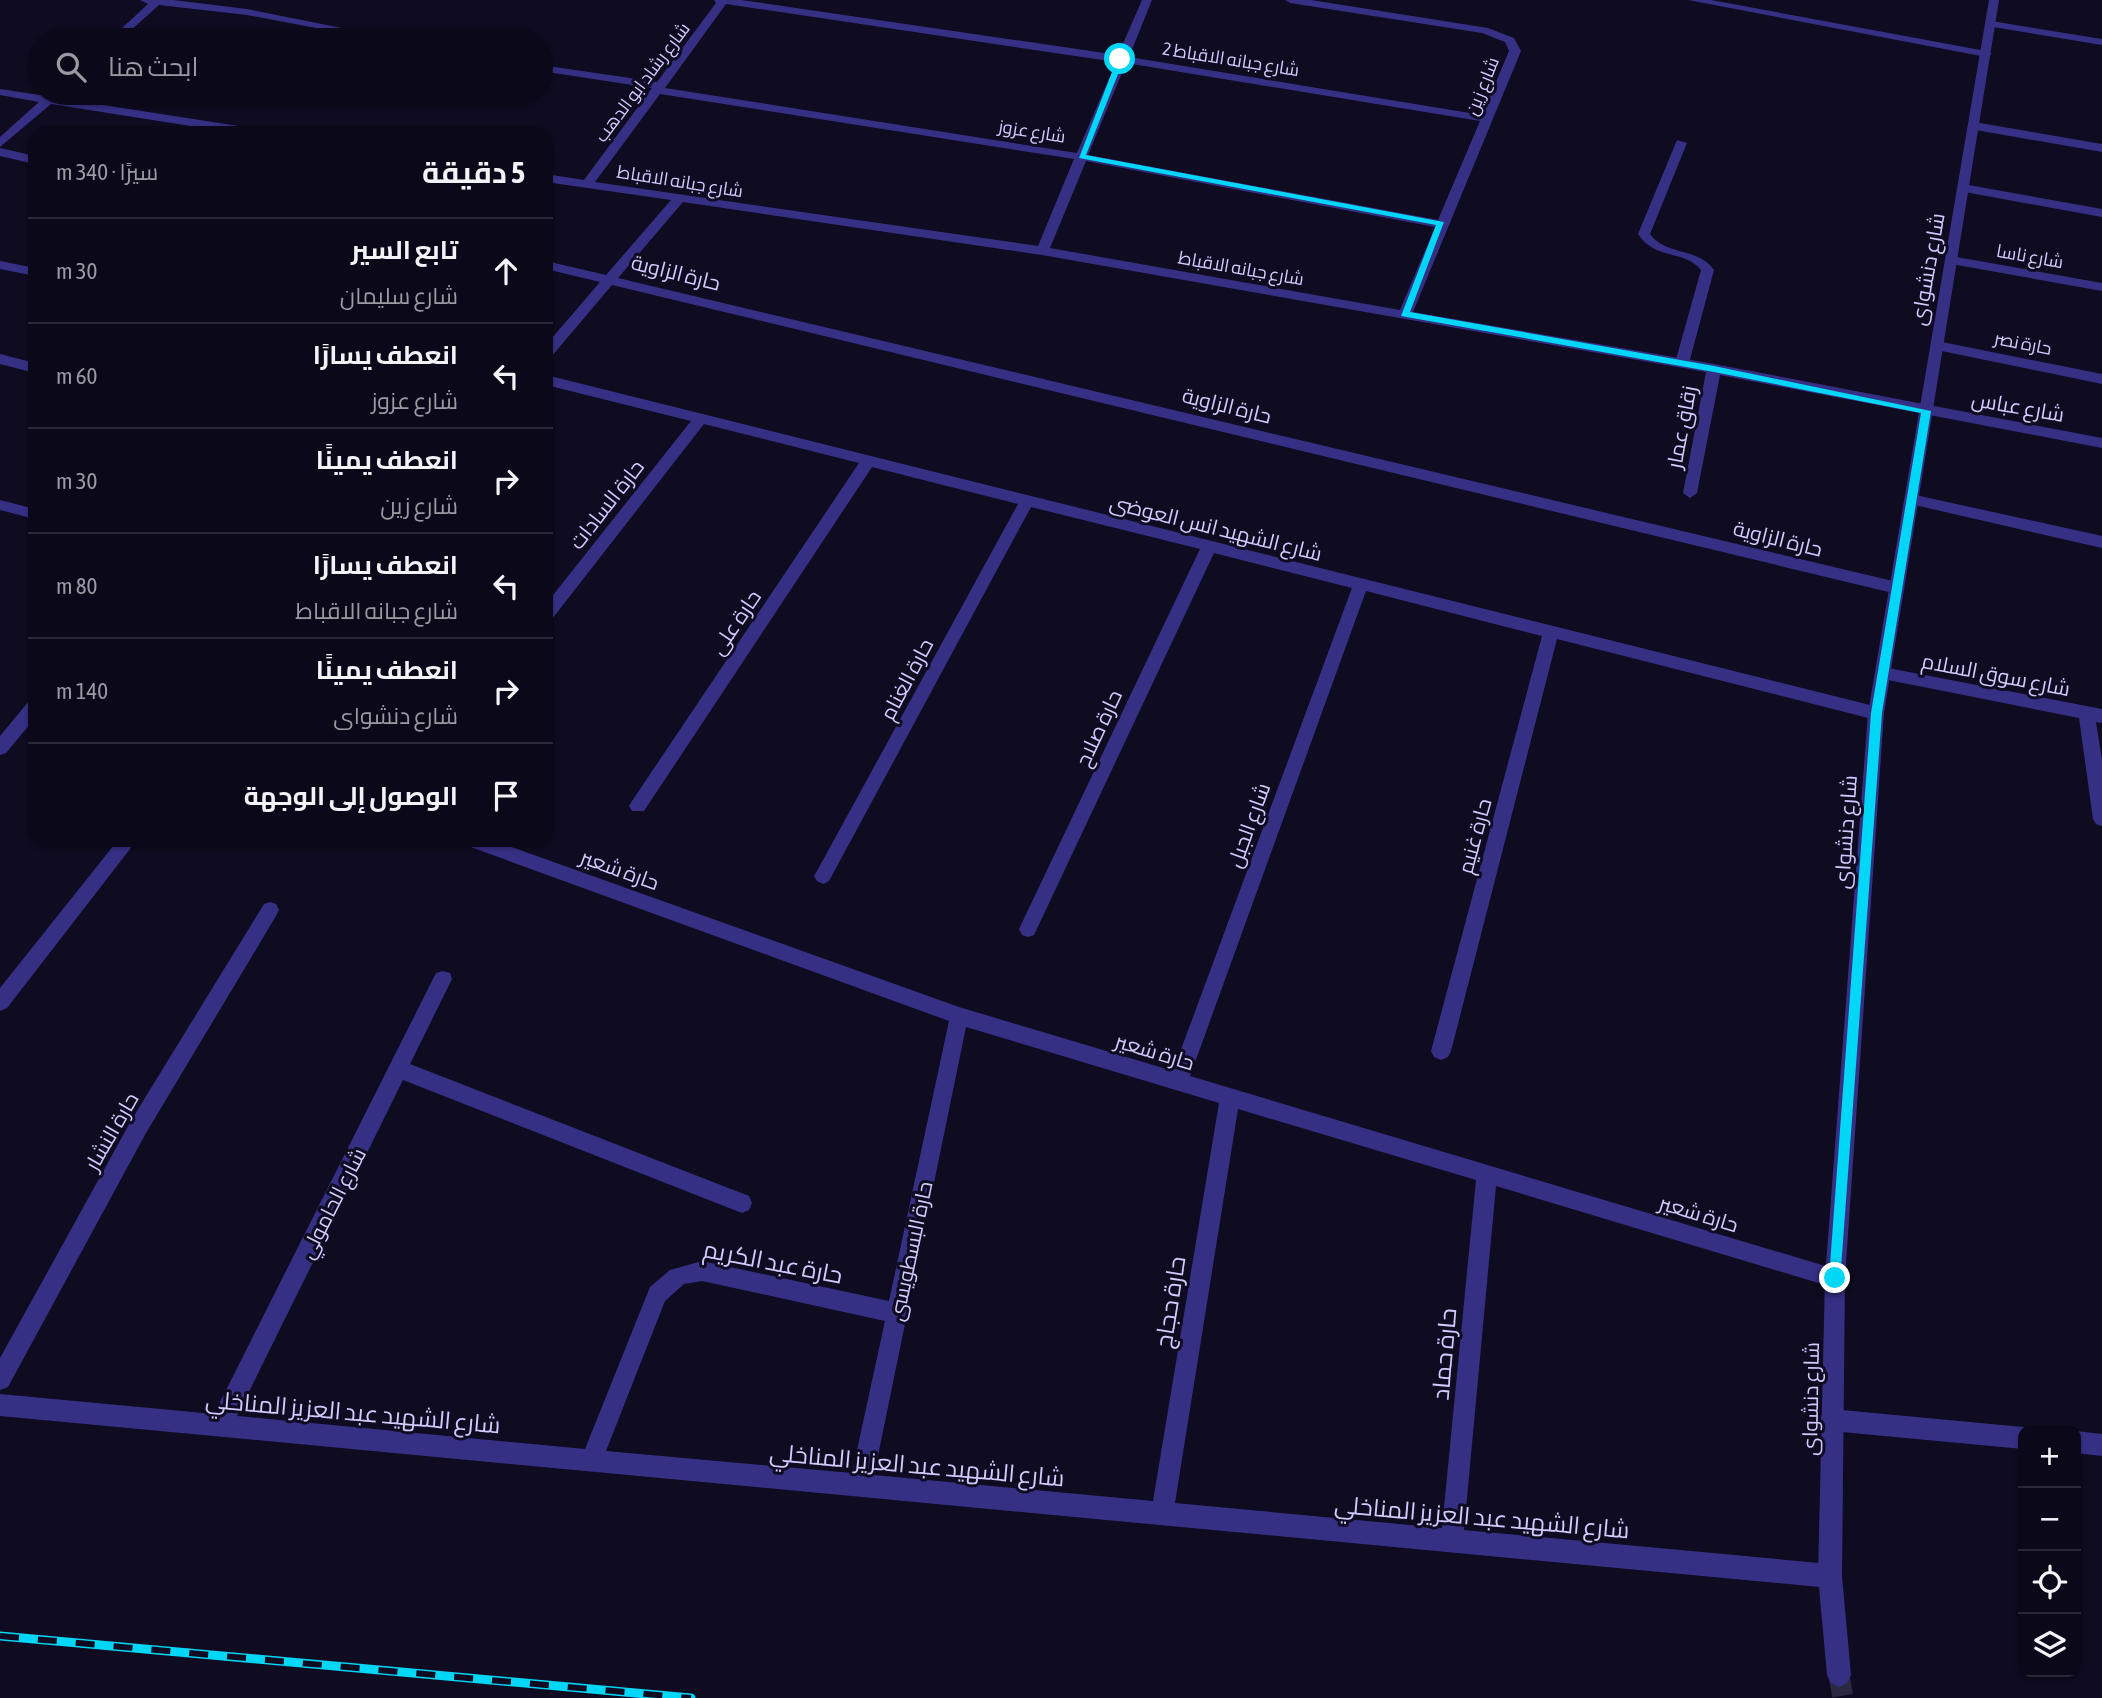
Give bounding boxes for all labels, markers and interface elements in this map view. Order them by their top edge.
street label: شارع رشاد ابو الدهب [590,18,695,147]
search box [28,28,553,105]
street label: شارع جبانه الاقباط 2 [1161,38,1301,82]
route start [1104,43,1135,74]
icon: search [52,48,90,86]
text: ابحث هنا [108,52,198,82]
street label: شارع زين [1461,54,1505,119]
street label: شارع عزوز [996,115,1067,149]
text: 5 دقيقة [422,155,525,189]
text: سيرًا · 340 m [56,159,158,185]
street label: شارع جبانه الاقباط [615,161,745,203]
street label: شارع دنشواى [1905,211,1952,328]
text: تابع السير [351,235,458,265]
street label: شارع ناسا [1995,240,2065,274]
street label: شارع جبانه الاقباط [1176,247,1306,291]
street label: حارة الزاوية [629,249,723,296]
icon: ahead [487,252,525,290]
text: 30 m [56,258,97,284]
text: شارع سليمان [340,283,458,309]
street label: حارة نصر [1991,327,2053,360]
text: انعطف يسارًا [313,340,458,370]
icon: left [487,357,525,395]
text: 60 m [56,363,97,389]
street label: حارة الزاوية [1180,382,1274,429]
street label: زقاق عمار [1661,384,1703,472]
street label: شارع عباس [1969,386,2066,429]
text: شارع عزوز [371,388,458,414]
text: انعطف يمينًا [316,445,458,475]
street label: حارة السادات [564,455,649,554]
icon: right [487,462,525,500]
text: 30 m [56,468,97,494]
street label: شارع الشهيد انس العوضى [1107,489,1325,568]
text: شارع زين [380,493,458,519]
street label: حارة الزاوية [1731,515,1825,562]
text: انعطف يسارًا [313,550,458,580]
icon: left [487,567,525,605]
text: 80 m [56,573,97,599]
street label: حارة على [705,585,767,660]
text: شارع جبانه الاقباط [295,598,458,624]
street label: حارة الغنام [875,634,940,725]
street label: شارع سوق السلام [1919,648,2072,703]
text: انعطف يمينًا [316,655,458,685]
icon: right [487,672,525,710]
text: 140 m [56,678,108,704]
street label: حارة صلاح [1070,686,1129,772]
text: شارع دنشواى [333,703,458,729]
street label: شارع دنشواى [1829,774,1864,890]
icon: arrive [487,777,525,815]
street label: شارع الجبل [1222,779,1277,872]
text: الوصول إلى الوجهة [244,781,458,811]
street label: حارة غنيم [1452,796,1498,877]
street label: حارة شعير [576,843,662,895]
street label: حارة شعير [1111,1027,1198,1075]
street label: حارة النشار [79,1088,144,1176]
street label: شارع الحامولي [294,1144,375,1265]
street label: حارة البسطويسى [883,1179,938,1323]
street label: حارة شعير [1655,1189,1742,1237]
street label: حارة عبد الكريم [700,1235,845,1292]
street label: حارة حجاج [1149,1254,1194,1350]
route end [1819,1262,1850,1293]
street label: حارة حماد [1427,1307,1461,1401]
street label: شارع دنشواى [1797,1342,1826,1456]
street label: شارع الشهيد عبد العزيز المناخلي [204,1386,502,1444]
map controls [2018,1425,2081,1677]
button: + [2018,1425,2081,1488]
street label: شارع الشهيد عبد العزيز المناخلي [768,1439,1066,1497]
button: − [2018,1488,2081,1551]
street label: شارع الشهيد عبد العزيز المناخلي [1333,1491,1631,1549]
button: locate [2018,1551,2081,1614]
button: layers [2018,1614,2081,1677]

